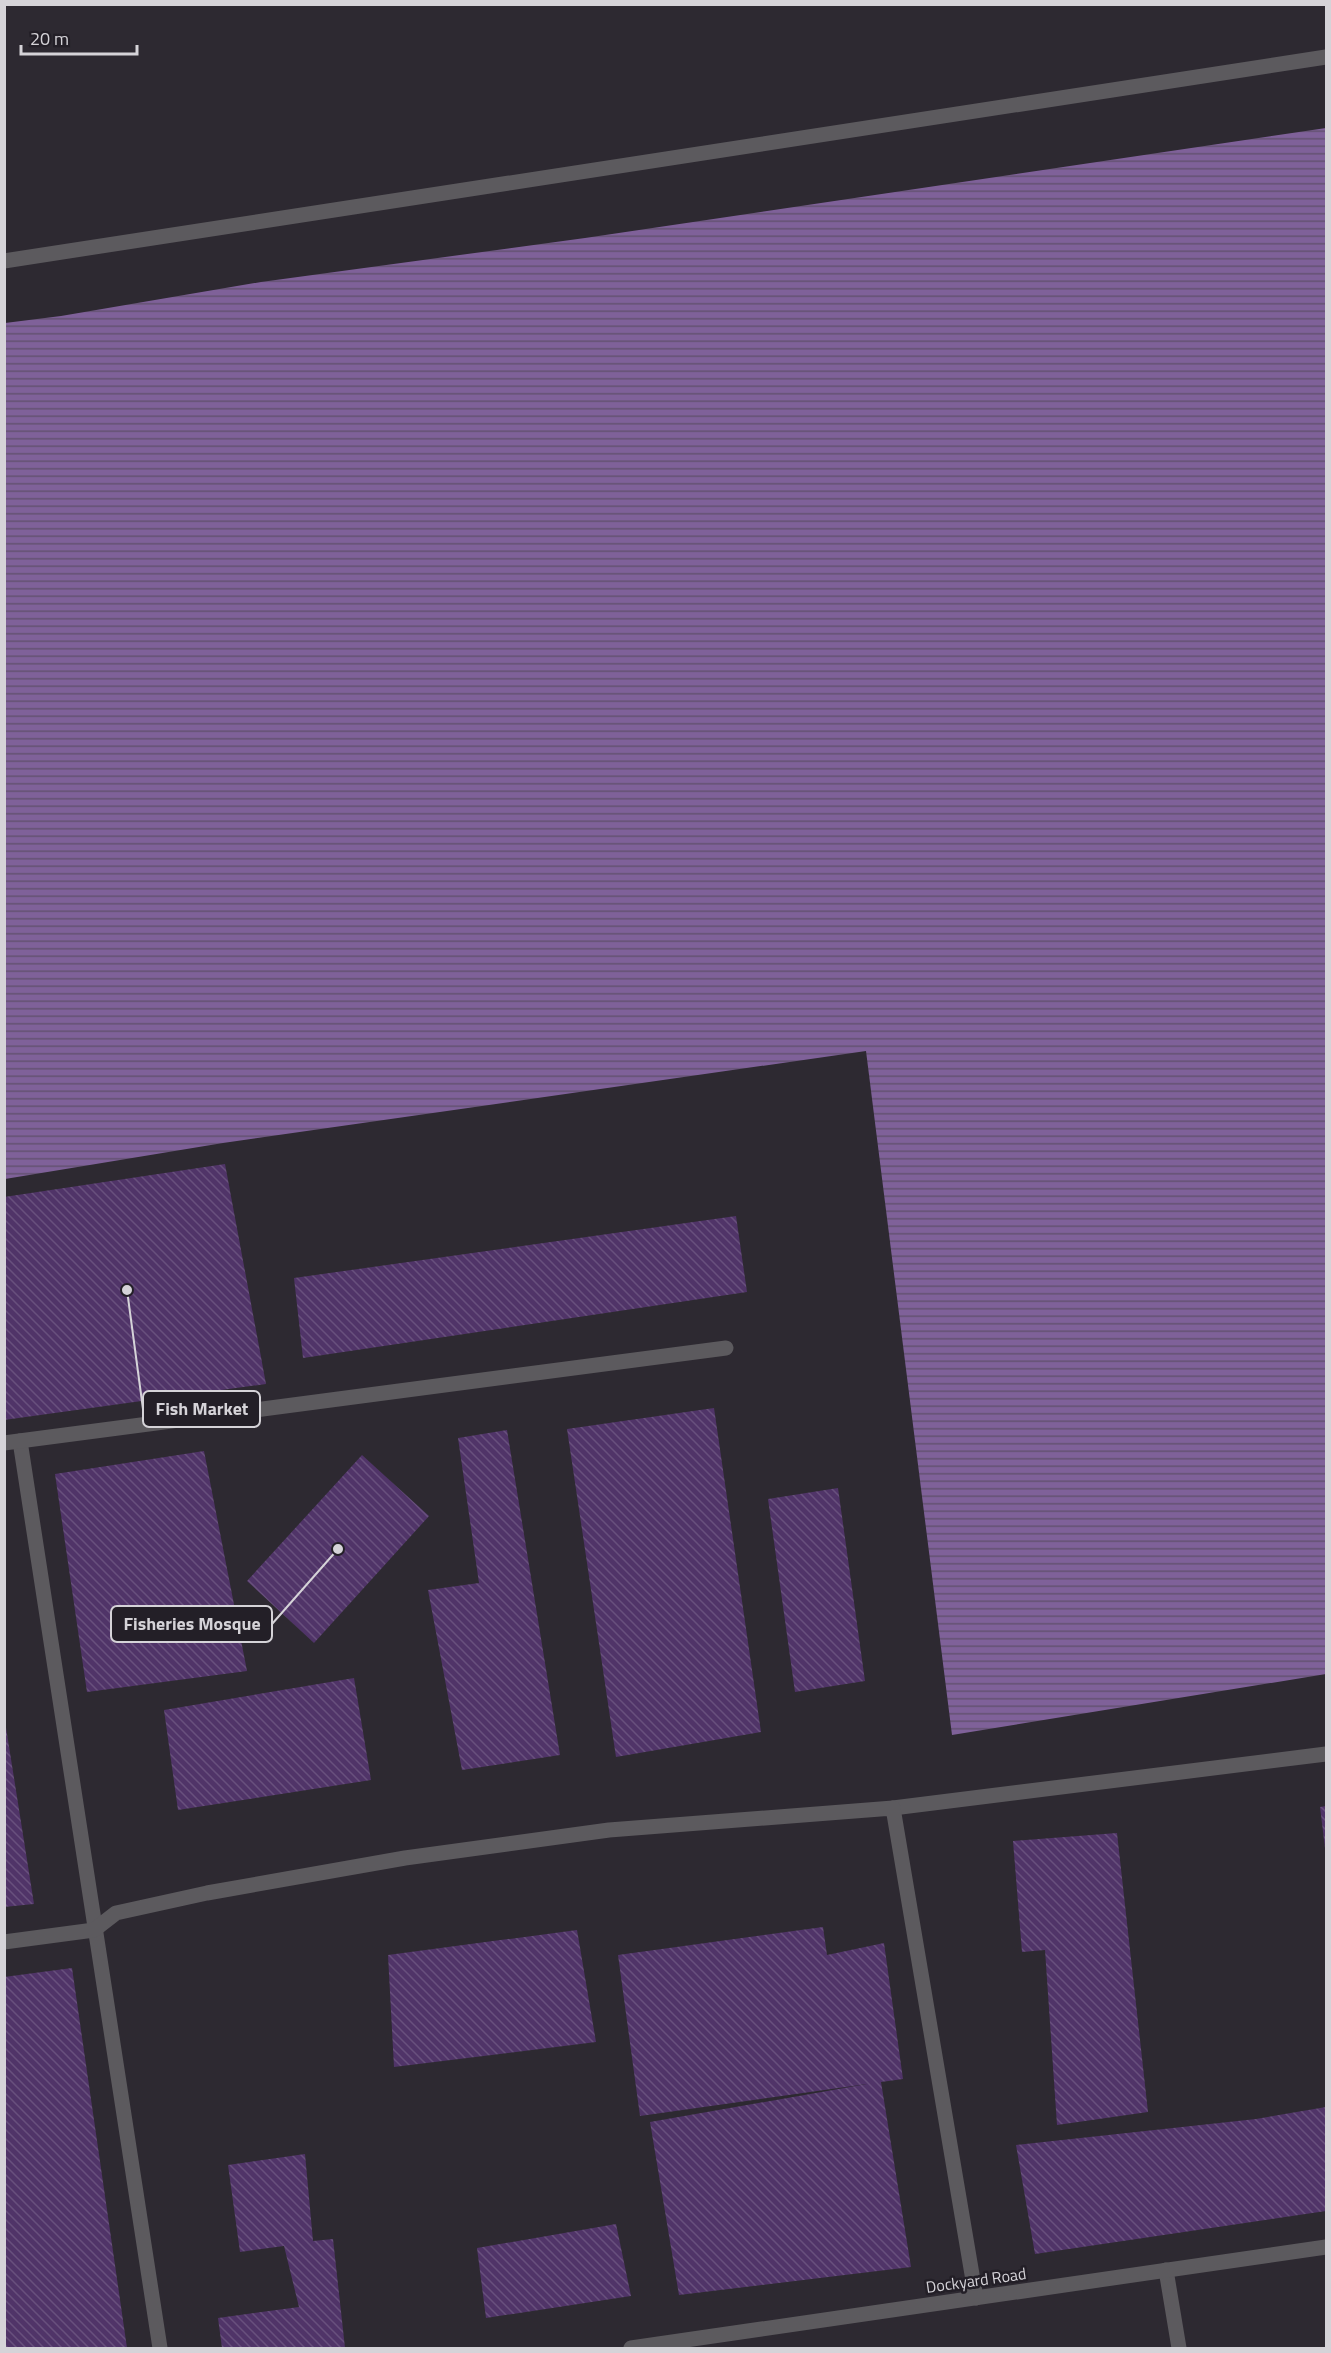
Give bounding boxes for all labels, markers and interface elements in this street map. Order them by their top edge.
scale bar [21,18,136,56]
text: 20 m [30,25,69,52]
callout: Fish Market [143,1391,260,1427]
text: Fish Market [156,1395,249,1422]
callout: Fisheries Mosque [111,1606,272,1642]
text: Fisheries Mosque [123,1610,261,1637]
street label: Dockyard Road [924,2261,1028,2299]

